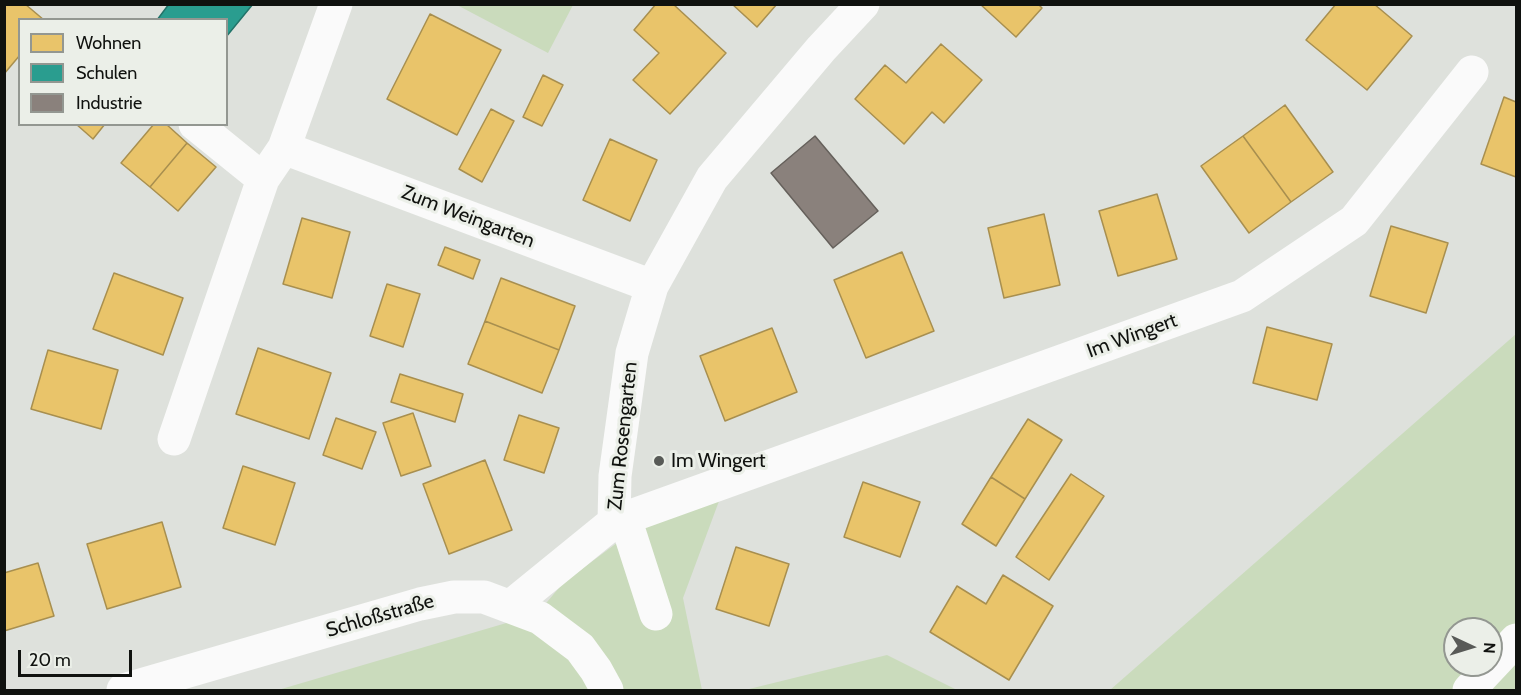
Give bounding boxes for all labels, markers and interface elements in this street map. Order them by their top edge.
legend [18,18,228,126]
text: Wohnen [76,32,141,54]
text: Schulen [76,62,137,84]
text: Industrie [76,92,142,114]
street label: Zum Weingarten [398,181,538,253]
street label: Im Wingert [1084,309,1180,363]
street label: Zum Rosengarten [603,361,643,511]
place label: Im Wingert [671,449,765,473]
marker: Im Wingert [652,454,666,468]
street label: Schloßstraße [323,589,437,643]
north arrow [1443,617,1503,677]
scale bar [21,638,135,676]
text: N [1480,642,1499,654]
text: 20 m [29,649,71,671]

